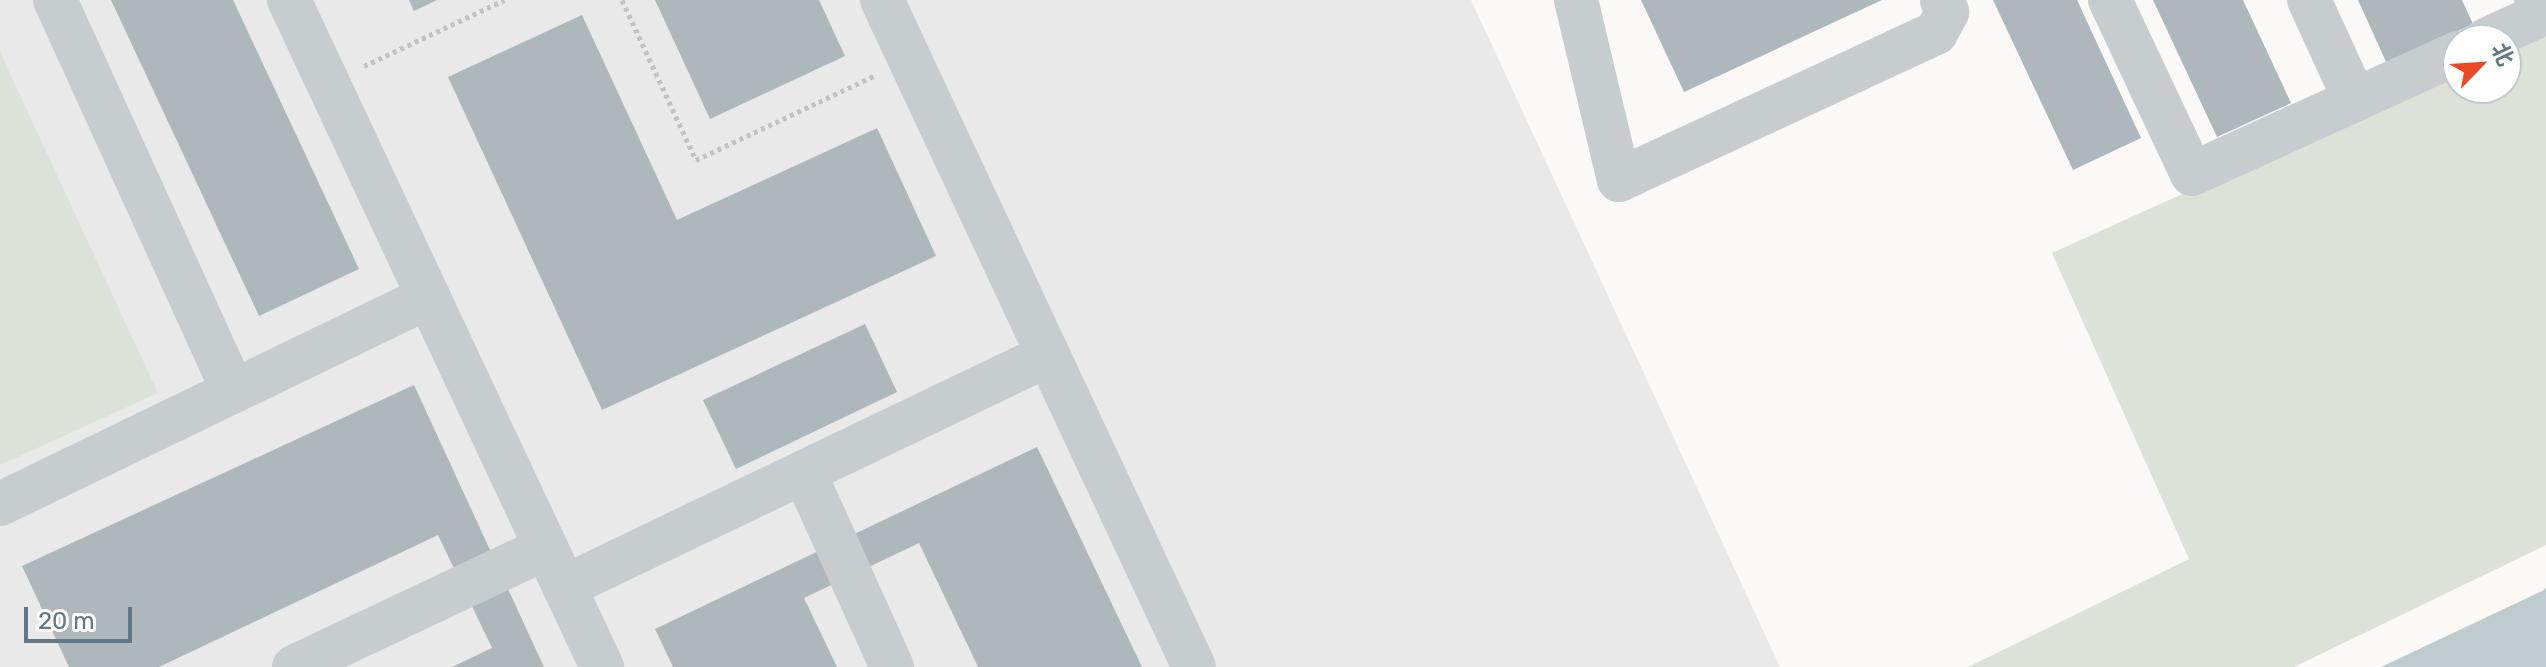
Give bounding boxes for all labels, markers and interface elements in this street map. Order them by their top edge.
north arrow [2442,24,2522,104]
text: 北 [2486,39,2519,70]
scale bar [28,591,136,641]
text: 20 m [38,607,95,635]

